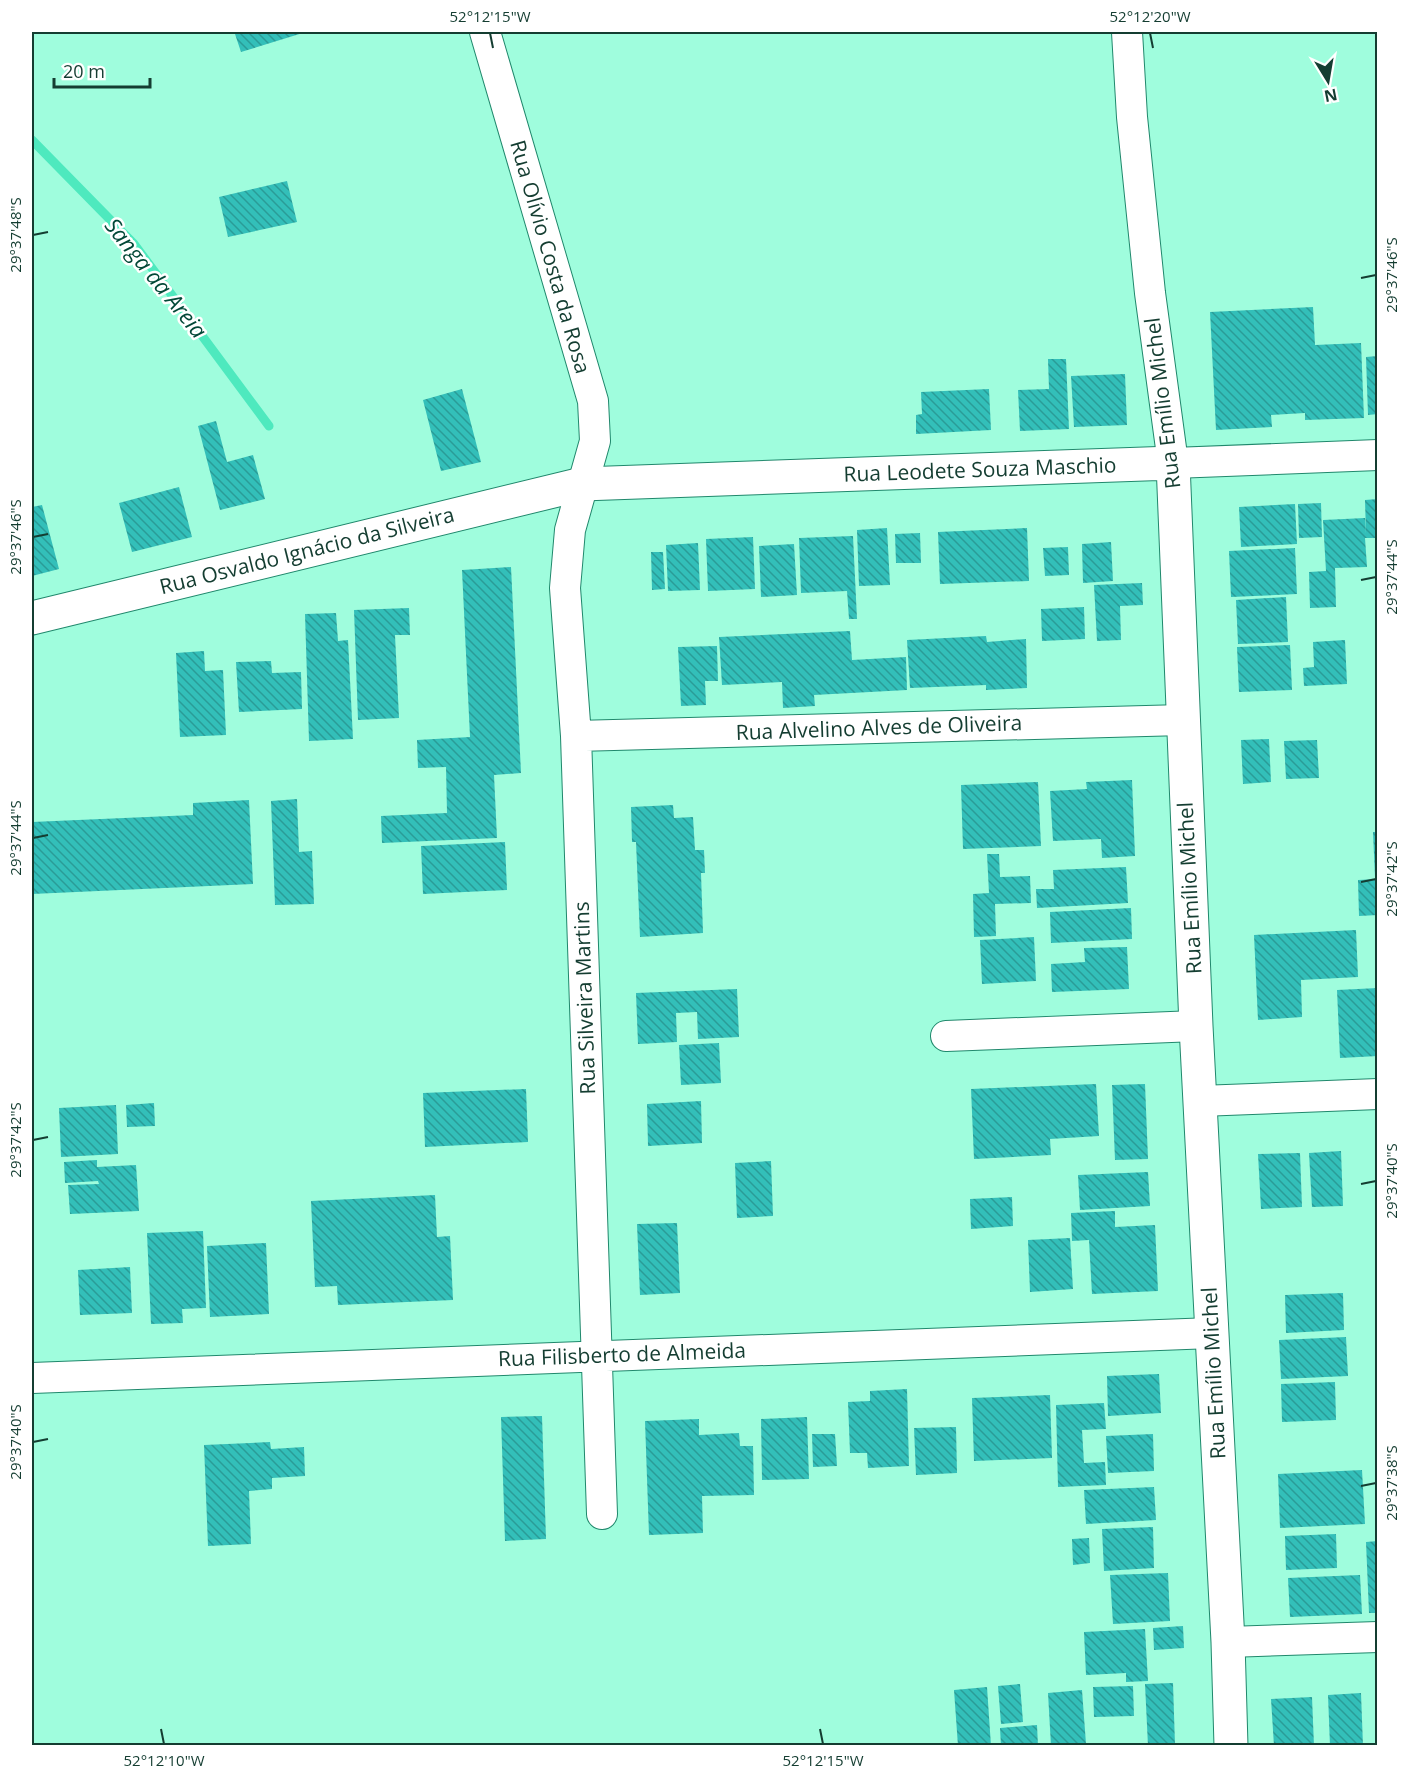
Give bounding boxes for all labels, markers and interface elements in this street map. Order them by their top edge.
text: 52°12'15"W [450,6,531,26]
text: 52°12'20"W [1110,6,1191,26]
scale bar [54,51,150,89]
north arrow [1298,51,1358,111]
text: 20 m [63,59,105,83]
text: N [1322,84,1339,108]
street label: Rua Olívio Costa da Rosa [504,137,598,377]
text: 29°37'48"S [5,197,25,273]
water label: Sanga da Areia [99,211,215,344]
text: 29°37'46"S [1381,237,1401,313]
street label: Rua Emílio Michel [1138,316,1186,490]
street label: Rua Leodete Souza Maschio [843,450,1117,488]
text: 29°37'46"S [5,499,25,575]
street label: Rua Osvaldo Ignácio da Silveira [156,500,457,600]
text: 29°37'44"S [1381,539,1401,615]
street label: Rua Alvelino Alves de Oliveira [735,708,1023,746]
text: 29°37'44"S [5,800,25,876]
street label: Rua Emílio Michel [1171,801,1207,975]
text: 29°37'42"S [1381,841,1401,917]
street label: Rua Silveira Martins [567,901,601,1095]
text: 29°37'42"S [5,1102,25,1178]
text: 29°37'40"S [1381,1143,1401,1219]
street label: Rua Emílio Michel [1195,1286,1231,1460]
street label: Rua Filisberto de Almeida [497,1336,747,1372]
text: 29°37'40"S [5,1404,25,1480]
text: 29°37'38"S [1381,1445,1401,1521]
text: 52°12'10"W [124,1750,205,1770]
text: 52°12'15"W [783,1750,864,1770]

